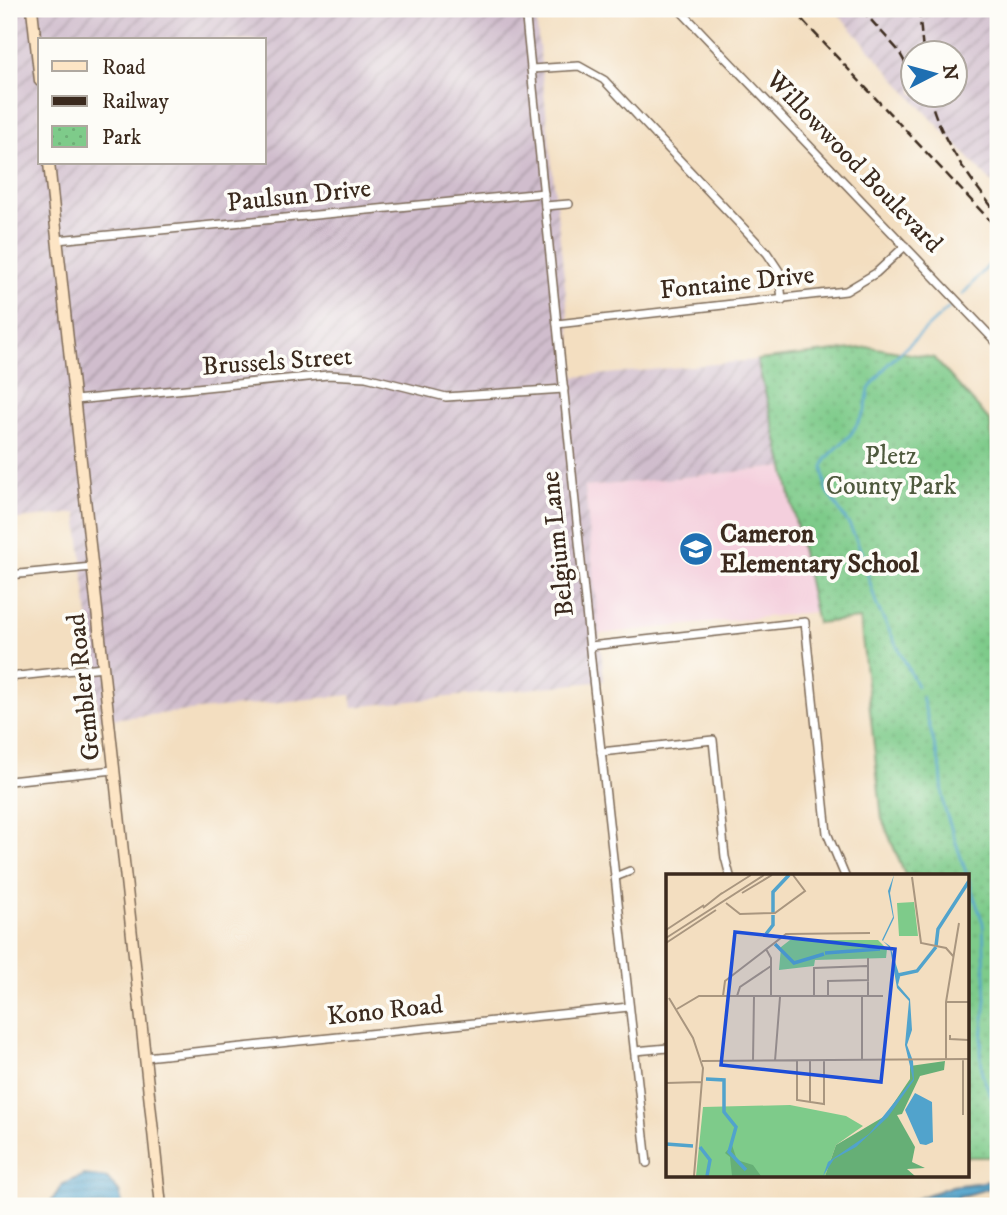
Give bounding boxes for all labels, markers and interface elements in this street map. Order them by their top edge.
legend [38,38,266,164]
north arrow [898,38,968,108]
text: Road [102,55,146,81]
street label: Willowwood Boulevard [758,63,950,260]
text: N [937,63,962,82]
text: Railway [102,89,170,115]
text: Park [102,125,142,151]
street label: Paulsun Drive [225,172,373,220]
street label: Fontaine Drive [658,258,816,308]
street label: Brussels Street [201,340,353,384]
park label: Pletz County Park [826,440,956,503]
street label: Belgium Lane [534,470,582,618]
place label: Cameron Elementary School [720,518,920,581]
school or university icon: Cameron Elementary School [677,530,715,568]
street label: Gembler Road [60,612,108,762]
inset map [666,874,968,1176]
street label: Kono Road [325,989,445,1033]

